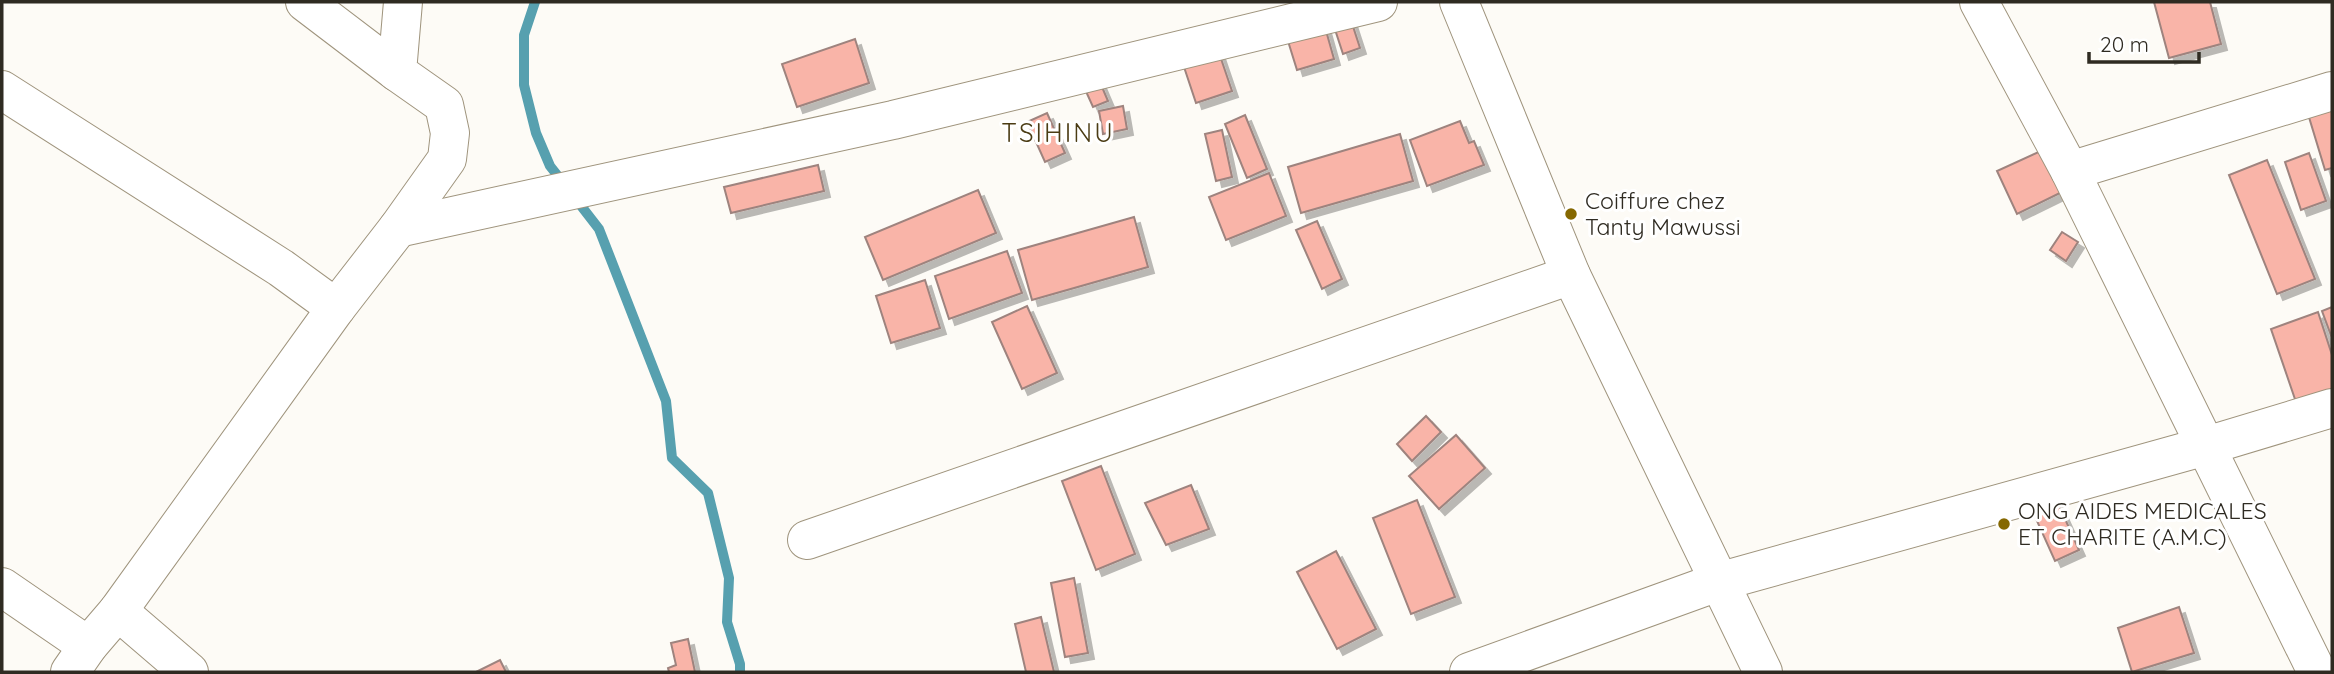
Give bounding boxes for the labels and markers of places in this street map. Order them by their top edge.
place label: Coiffure chez Tanty Mawussi [1585,186,1741,241]
marker: Coiffure chez Tanty Mawussi [1563,206,1579,222]
place label: ONG AIDES MEDICALES ET CHARITE (A.M.C) [2018,496,2267,551]
marker: ONG AIDES MEDICALES ET CHARITE (A.M.C) [1996,516,2012,532]

